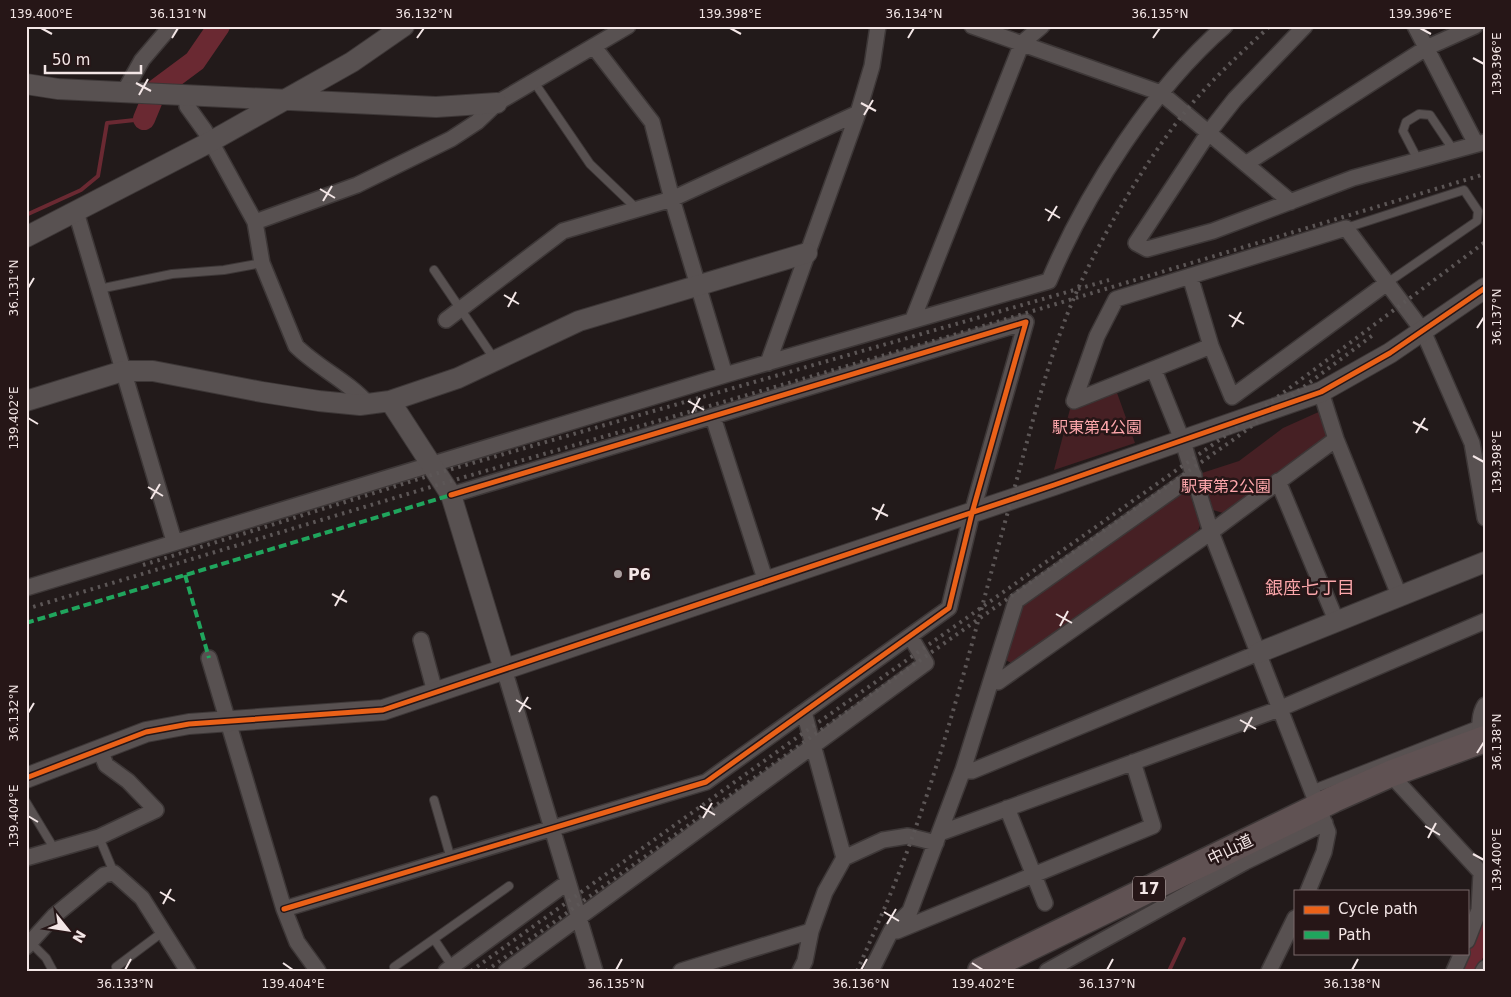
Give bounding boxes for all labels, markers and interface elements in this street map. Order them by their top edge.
text: 139.400°E [9,7,73,21]
text: 36.131°N [150,7,206,21]
text: 36.132°N [396,7,452,21]
text: 139.398°E [698,7,762,21]
text: 36.134°N [886,7,942,21]
text: 36.135°N [1132,7,1188,21]
text: 139.396°E [1388,7,1452,21]
text: 139.396°E [1490,32,1504,96]
scale bar [45,42,141,74]
text: 50 m [52,51,90,69]
text: 36.131°N [7,260,21,316]
text: 36.137°N [1490,289,1504,345]
text: 139.402°E [7,386,21,450]
park label: 駅東第4公園 [1052,418,1142,437]
text: 139.398°E [1490,430,1504,494]
park label: 駅東第2公園 [1181,477,1271,496]
place label: P6 [628,565,651,584]
marker: P6 [612,568,624,580]
district label: 銀座七丁目 [1265,577,1355,598]
text: 36.132°N [7,685,21,741]
text: 36.138°N [1490,714,1504,770]
text: 139.404°E [7,784,21,848]
text: 139.400°E [1490,828,1504,892]
street label: 中山道 [1204,830,1256,869]
road number: 17 [1133,876,1165,902]
legend [1294,890,1468,954]
text: Cycle path [1338,900,1418,918]
north arrow [42,904,92,954]
text: Path [1338,926,1371,944]
text: N [69,927,89,946]
text: 36.133°N [97,977,153,991]
text: 139.404°E [261,977,325,991]
text: 36.135°N [588,977,644,991]
text: 36.136°N [833,977,889,991]
text: 139.402°E [951,977,1015,991]
text: 36.137°N [1079,977,1135,991]
text: 36.138°N [1324,977,1380,991]

